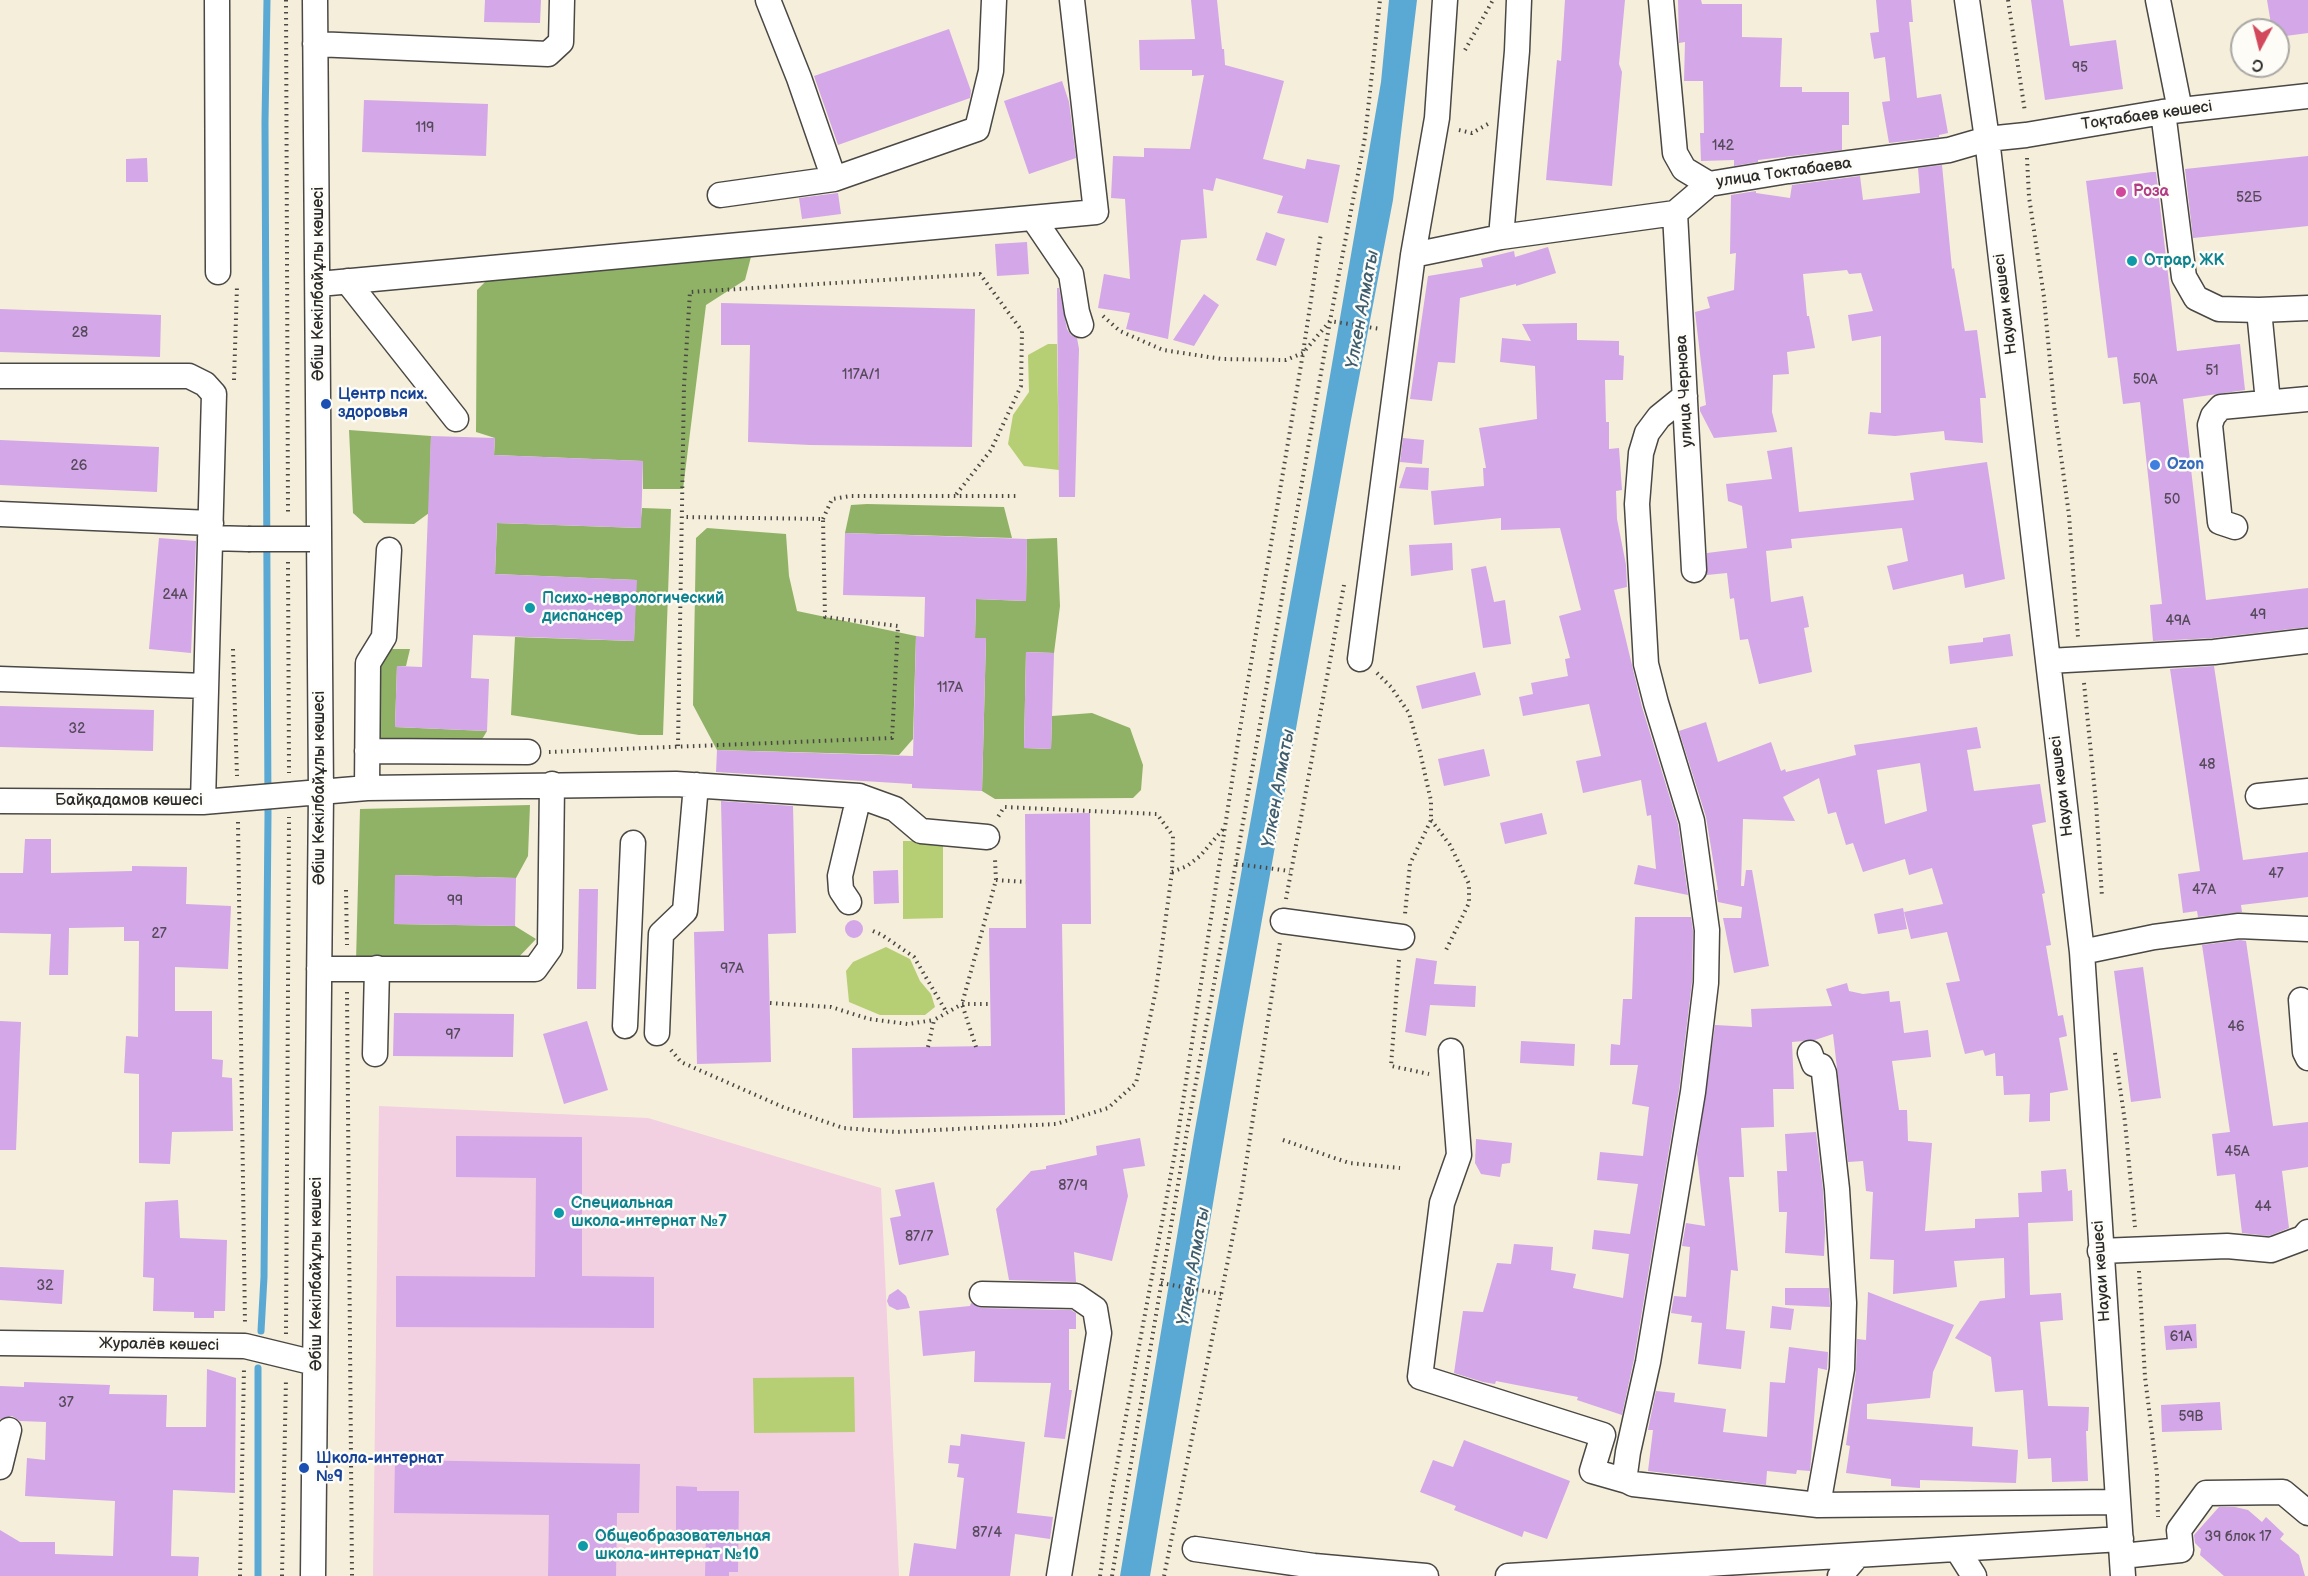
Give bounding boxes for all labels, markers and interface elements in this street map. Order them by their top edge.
north arrow [2230,18,2290,78]
text: С [2251,54,2265,74]
house number: 95 [2072,60,2088,76]
street label: Тоқтабаев көшесі [2080,97,2214,135]
house number: 119 [416,120,434,136]
house number: 142 [1712,138,1734,154]
street label: улица Токтабаева [1715,154,1853,192]
place label: Роза [2133,182,2169,202]
marker: Роза [2114,185,2128,199]
street label: Әбіш Кекілбайұлы көшесі [309,187,329,381]
house number: 52Б [2236,190,2262,206]
water label: Үлкен Алматы [1342,249,1384,371]
place label: Отрар, ЖК [2144,251,2224,271]
street label: Науаи көшесі [1990,252,2022,356]
marker: Отрар, ЖК [2125,254,2139,268]
house number: 28 [72,325,88,341]
street label: улица Чернова [1672,334,1698,448]
house number: 51 [2205,363,2219,379]
house number: 117А/1 [842,367,880,383]
house number: 50А [2133,372,2157,388]
place label: Центр псих. здоровья [338,385,427,423]
marker: Центр псих. здоровья [319,397,333,411]
place label: Ozon [2167,455,2204,475]
house number: 26 [71,458,87,474]
marker: Ozon [2148,458,2162,472]
house number: 50 [2164,492,2180,508]
house number: 24А [162,587,188,603]
place label: Психо-неврологический диспансер [542,589,724,627]
marker: Психо-неврологический диспансер [523,601,537,615]
house number: 49 [2250,607,2266,623]
house number: 49А [2165,613,2191,629]
house number: 117А [937,680,963,696]
street label: Әбіш Кекілбайұлы көшесі [310,691,330,885]
house number: 32 [69,721,85,737]
water label: Үлкен Алматы [1258,728,1300,850]
street label: Науаи көшесі [2046,734,2078,838]
house number: 48 [2199,757,2215,773]
street label: Байқадамов көшесі [55,791,203,811]
house number: 47 [2268,866,2284,882]
house number: 47А [2192,882,2216,898]
house number: 99 [447,893,463,909]
house number: 27 [151,926,167,942]
house number: 97А [720,961,744,977]
house number: 46 [2227,1019,2245,1035]
house number: 97 [446,1027,460,1043]
house number: 45А [2224,1144,2250,1160]
street label: Әбіш Кекілбайұлы көшесі [307,1177,327,1371]
house number: 87/9 [1058,1178,1088,1194]
place label: Специальная школа-интернат №7 [571,1194,727,1232]
house number: 44 [2254,1199,2272,1215]
marker: Специальная школа-интернат №7 [552,1206,566,1220]
water label: Үлкен Алматы [1173,1206,1215,1328]
street label: Науаи көшесі [2089,1220,2115,1322]
house number: 87/7 [905,1229,933,1245]
house number: 32 [37,1278,53,1294]
house number: 61А [2170,1329,2192,1345]
street label: Журалёв көшесі [99,1334,219,1356]
house number: 37 [58,1395,74,1411]
house number: 59В [2178,1409,2204,1425]
place label: Школа-интернат №9 [316,1449,444,1487]
marker: Школа-интернат №9 [297,1461,311,1475]
house number: 87/4 [972,1525,1002,1541]
place label: Общеобразовательная школа-интернат №10 [595,1527,771,1565]
house number: 39 блок 17 [2205,1529,2271,1545]
marker: Общеобразовательная школа-интернат №10 [576,1539,590,1553]

